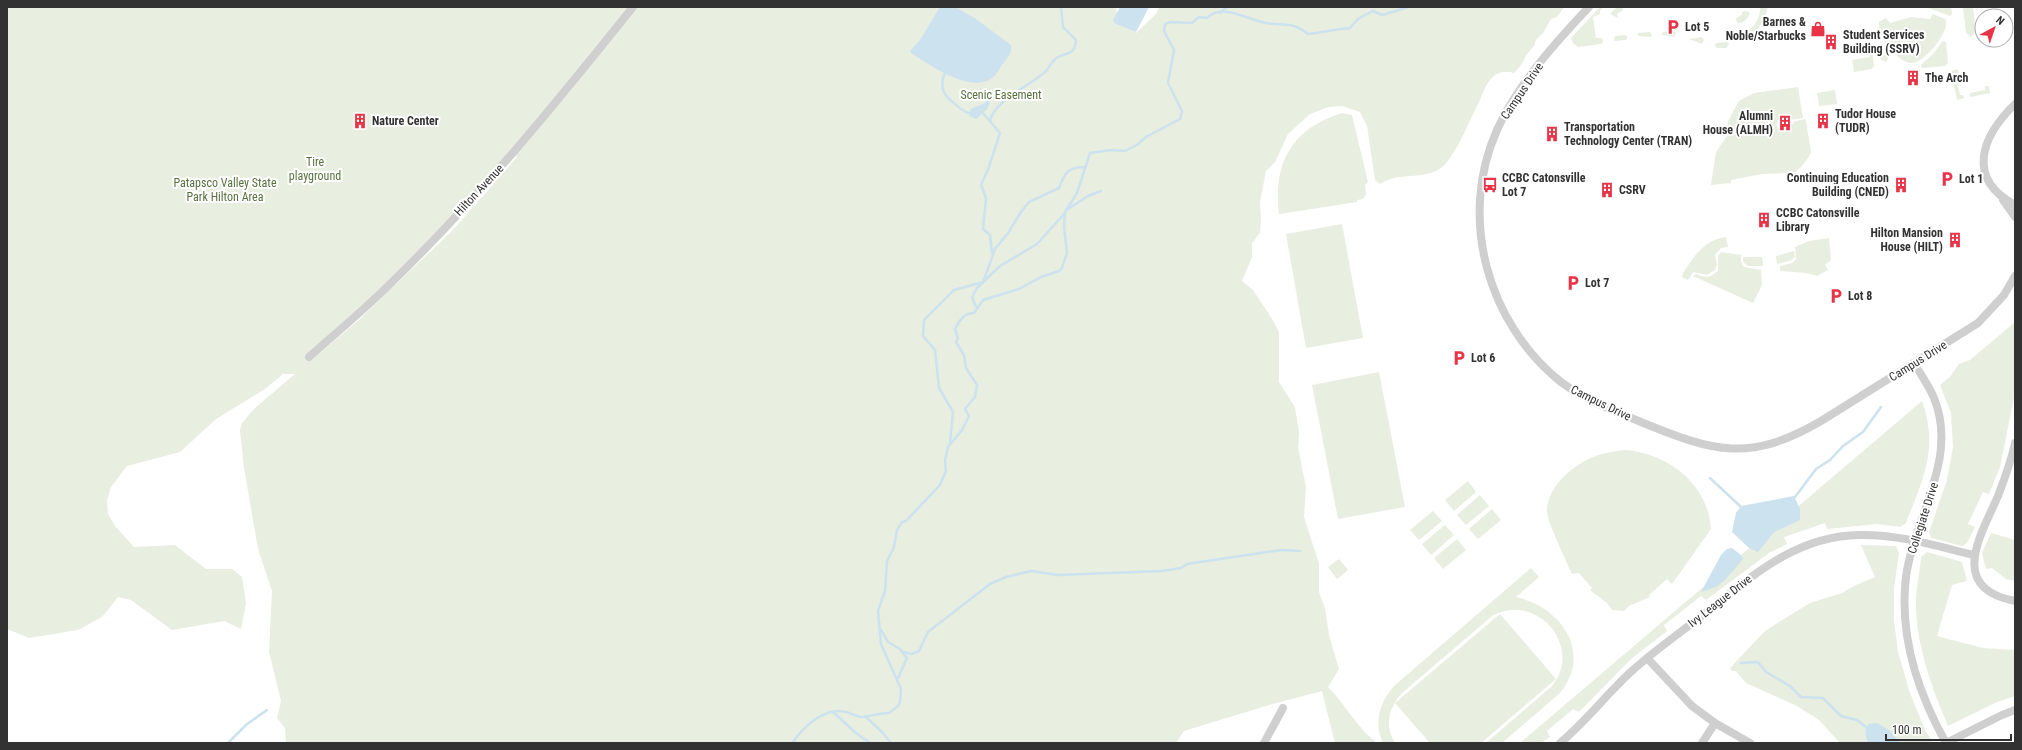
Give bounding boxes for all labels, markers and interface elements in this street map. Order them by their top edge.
north arrow [1974,8,2014,48]
text: N [1993,14,2007,28]
place label: Barnes & Noble/Starbucks [1726,15,1807,43]
parking icon: Lot 5 [1664,18,1682,36]
place label: Lot 5 [1685,20,1709,34]
shop icon: Barnes & Noble/Starbucks [1809,20,1827,38]
place label: Student Services Building (SSRV) [1843,28,1925,56]
building icon: Student Services Building (SSRV) [1822,33,1840,51]
street label: Campus Drive [1498,60,1546,122]
building icon: The Arch [1904,69,1922,87]
place label: The Arch [1925,71,1968,85]
park label: Scenic Easement [960,88,1042,102]
place label: Tudor House (TUDR) [1835,107,1896,135]
place label: Alumni House (ALMH) [1703,109,1773,137]
building icon: Nature Center [351,112,369,130]
building icon: Tudor House (TUDR) [1814,112,1832,130]
place label: Nature Center [372,114,439,128]
building icon: Alumni House (ALMH) [1776,114,1794,132]
place label: Transportation Technology Center (TRAN) [1564,120,1692,148]
building icon: Transportation Technology Center (TRAN) [1543,125,1561,143]
park label: Tire playground [289,155,341,183]
street label: Hilton Avenue [452,161,507,219]
parking icon: Lot 1 [1938,170,1956,188]
place label: CCBC Catonsville Lot 7 [1502,171,1586,199]
place label: Continuing Education Building (CNED) [1787,171,1889,199]
place label: Lot 1 [1959,172,1983,186]
park label: Patapsco Valley State Park Hilton Area [173,176,277,204]
bus stop icon: CCBC Catonsville Lot 7 [1481,176,1499,194]
building icon: Continuing Education Building (CNED) [1892,176,1910,194]
building icon: CSRV [1598,181,1616,199]
place label: CSRV [1619,183,1646,197]
place label: CCBC Catonsville Library [1776,206,1860,234]
building icon: CCBC Catonsville Library [1755,211,1773,229]
place label: Hilton Mansion House (HILT) [1870,226,1943,254]
building icon: Hilton Mansion House (HILT) [1946,231,1964,249]
parking icon: Lot 7 [1564,274,1582,292]
place label: Lot 7 [1585,276,1609,290]
parking icon: Lot 8 [1827,287,1845,305]
place label: Lot 8 [1848,289,1872,303]
street label: Campus Drive [1887,338,1950,384]
parking icon: Lot 6 [1450,349,1468,367]
place label: Lot 6 [1471,351,1495,365]
street label: Campus Drive [1569,382,1634,424]
street label: Collegiate Drive [1905,480,1941,555]
street label: Ivy League Drive [1685,572,1755,630]
scale bar [1886,716,2011,742]
text: 100 m [1892,723,1922,737]

